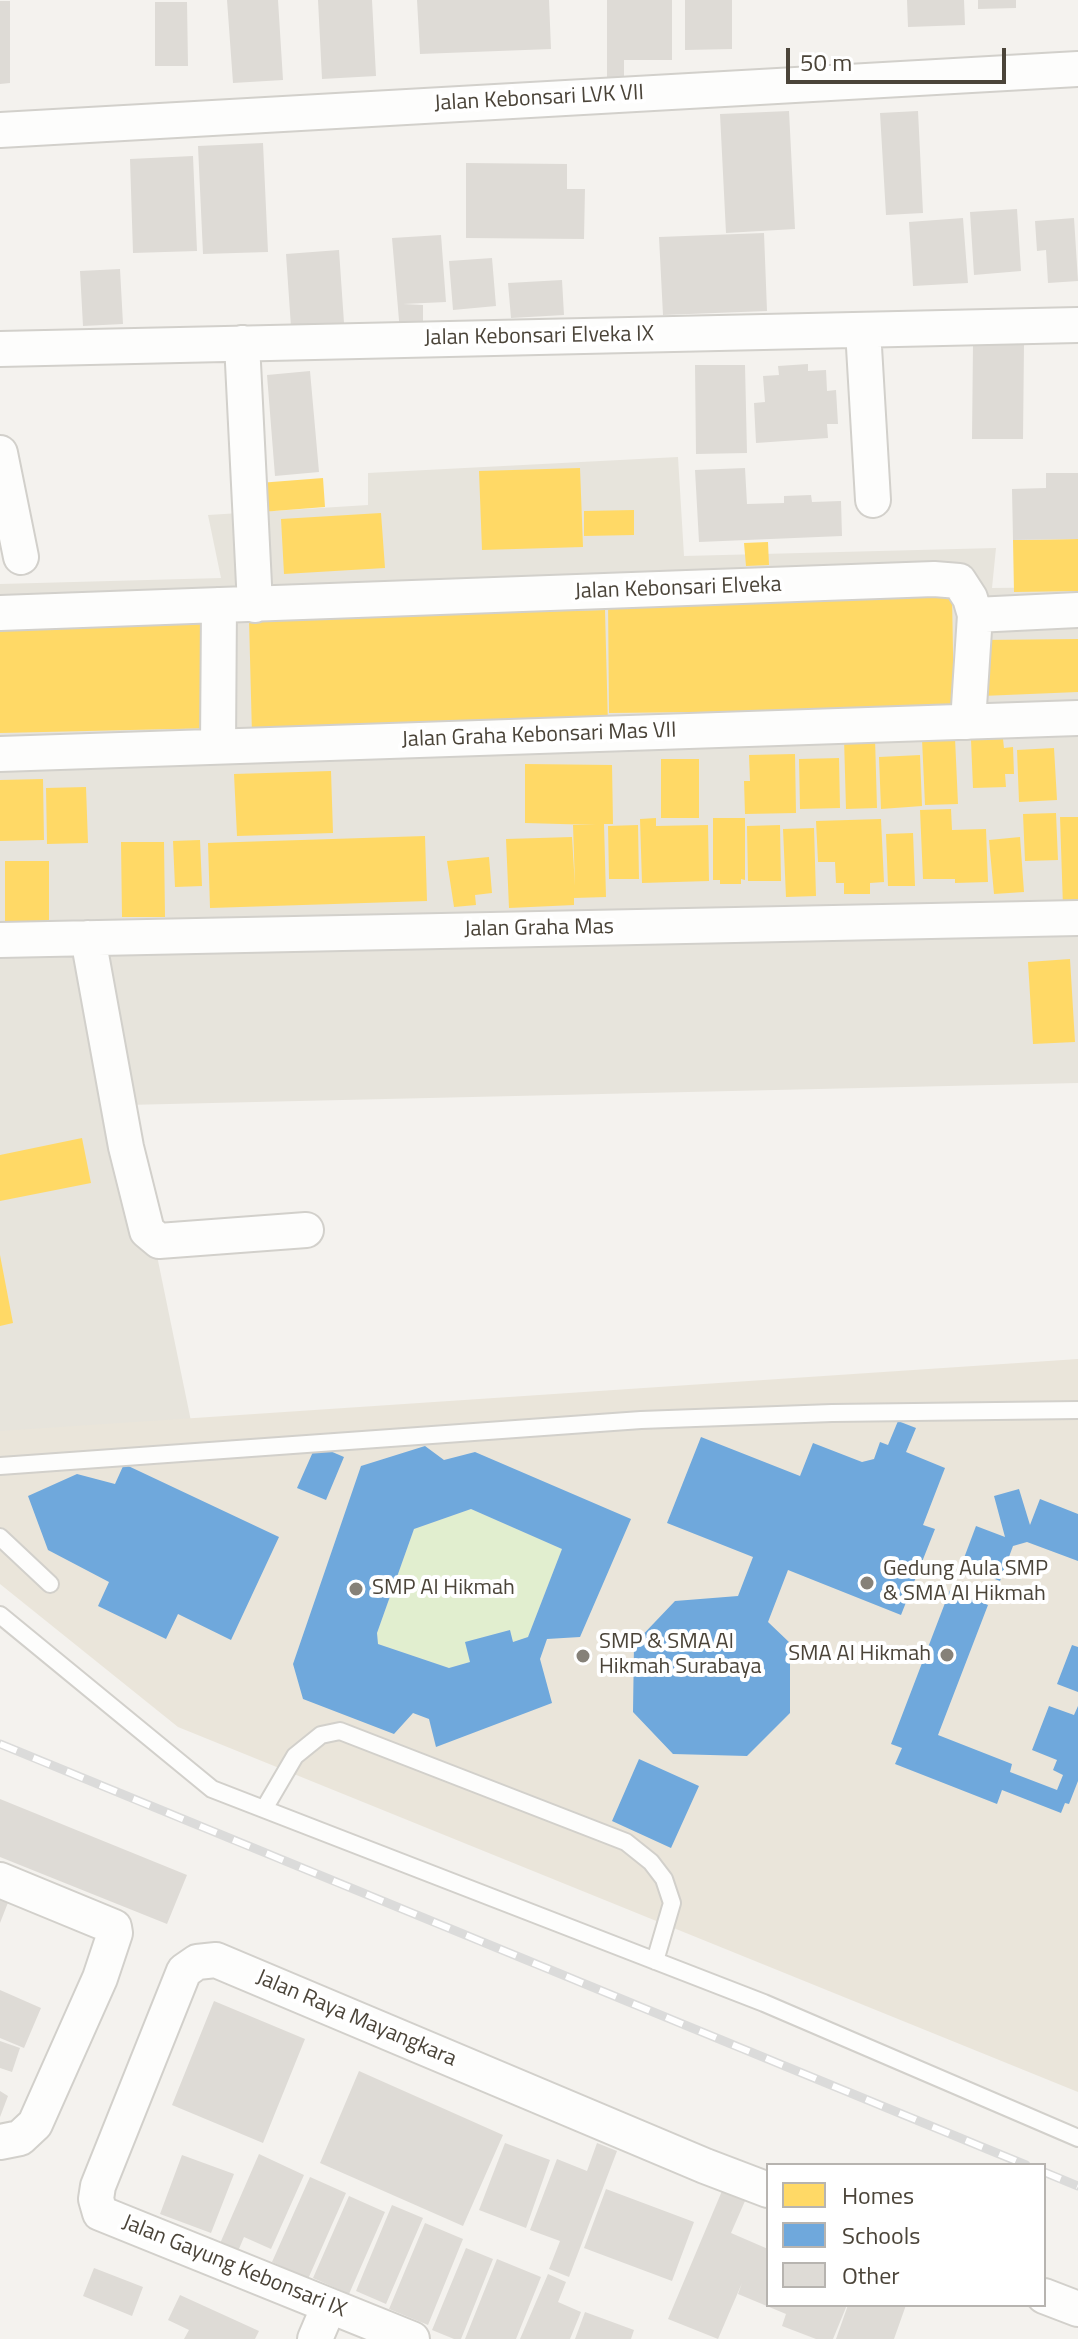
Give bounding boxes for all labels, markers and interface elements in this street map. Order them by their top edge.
scale bar [790,32,1010,82]
text: 50 m [800,44,852,80]
street label: Jalan Kebonsari LVK VII [433,80,645,118]
street label: Jalan Kebonsari Elveka IX [424,322,654,352]
street label: Jalan Kebonsari Elveka [574,572,782,606]
street label: Jalan Graha Kebonsari Mas VII [401,718,677,754]
street label: Jalan Graha Mas [464,914,614,944]
place label: Gedung Aula SMP & SMA Al Hikmah [883,1557,1048,1608]
marker: Gedung Aula SMP & SMA Al Hikmah [858,1574,876,1592]
place label: SMP Al Hikmah [372,1576,515,1602]
marker: SMP Al Hikmah [347,1580,365,1598]
place label: SMP & SMA Al Hikmah Surabaya [599,1630,761,1682]
place label: SMA Al Hikmah [788,1642,931,1668]
marker: SMA Al Hikmah [938,1646,956,1664]
marker: SMP & SMA Al Hikmah Surabaya [574,1647,592,1665]
street label: Jalan Raya Mayangkara [252,1965,460,2073]
legend [766,2163,1046,2307]
text: Homes [842,2177,914,2213]
street label: Jalan Gayung Kebonsari IX [118,2210,350,2324]
text: Schools [842,2217,920,2253]
text: Other [842,2257,900,2293]

